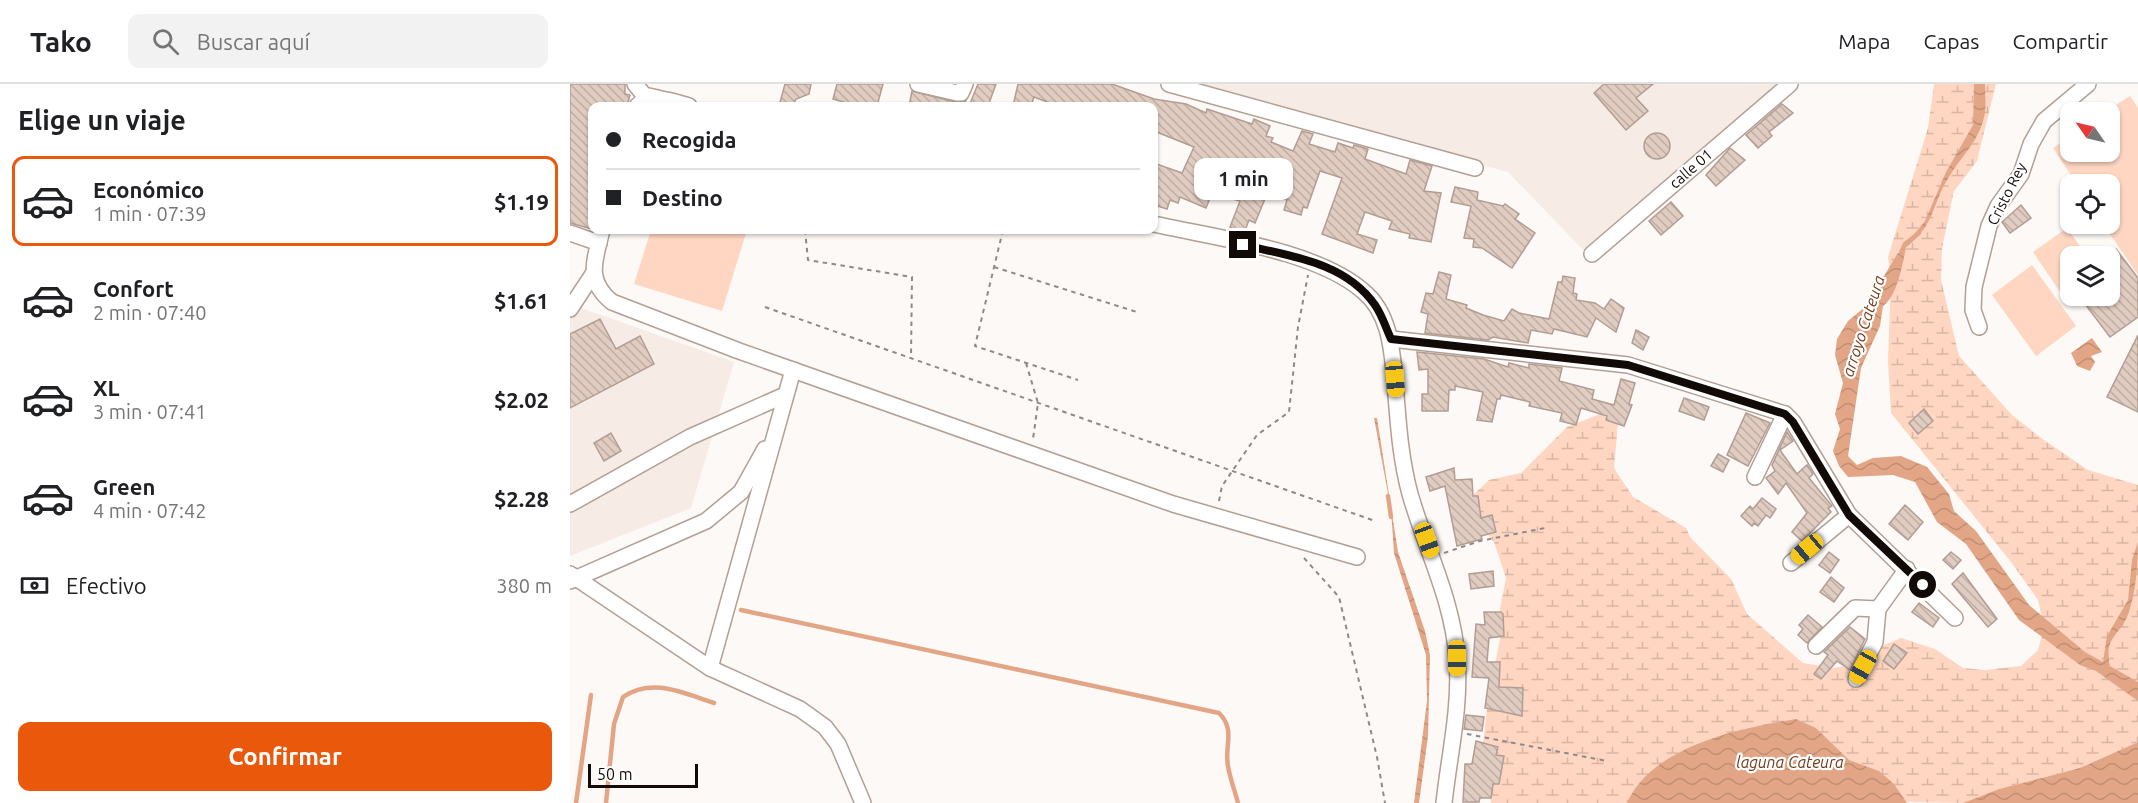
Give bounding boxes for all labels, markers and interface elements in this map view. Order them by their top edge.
search box [128,14,548,68]
icon: search [149,25,182,58]
text: Tako [30,26,92,57]
text: Buscar aquí [197,29,310,54]
text: Mapa [1838,29,1890,53]
text: Capas [1923,29,1979,53]
text: Compartir [2012,29,2108,53]
north arrow [2060,102,2120,162]
map controls [2060,102,2120,306]
text: Elige un viaje [18,105,186,135]
text: Recogida [642,127,737,152]
street label: calle 01 [1666,145,1716,192]
callout: 1 min [1194,158,1292,200]
street label: Cristo Rey [1984,160,2030,228]
text: 1 min [1218,167,1269,190]
icon: car [21,174,75,228]
button: locate [2060,174,2120,234]
text: Económico [93,177,204,202]
text: Destino [642,185,723,210]
text: $1.19 [494,189,549,214]
text: 1 min · 07:39 [93,202,207,225]
route end [1229,231,1256,258]
button: layers [2060,246,2120,306]
icon: car [21,273,75,327]
water label: arroyo Cateura [1838,273,1888,379]
text: Confort [93,276,174,301]
text: $1.61 [494,288,549,313]
text: 2 min · 07:40 [93,301,207,324]
car [1384,360,1406,398]
icon: car [21,372,75,426]
text: XL [93,375,120,400]
text: $2.02 [494,387,549,412]
text: 3 min · 07:41 [93,400,207,423]
icon: car [21,471,75,525]
text: Green [93,474,155,499]
text: $2.28 [494,486,549,511]
text: 4 min · 07:42 [93,499,207,522]
car [1412,520,1442,560]
car [1787,531,1827,567]
icon: cash [18,569,51,602]
route start [1909,571,1936,598]
text: Efectivo [66,573,147,598]
text: 380 m [496,574,552,597]
car [1448,640,1466,676]
car [1846,647,1880,687]
button: Confirmar [18,722,552,791]
water label: laguna Cateura [1736,753,1844,771]
scale bar [588,761,698,788]
text: 50 m [597,765,633,783]

